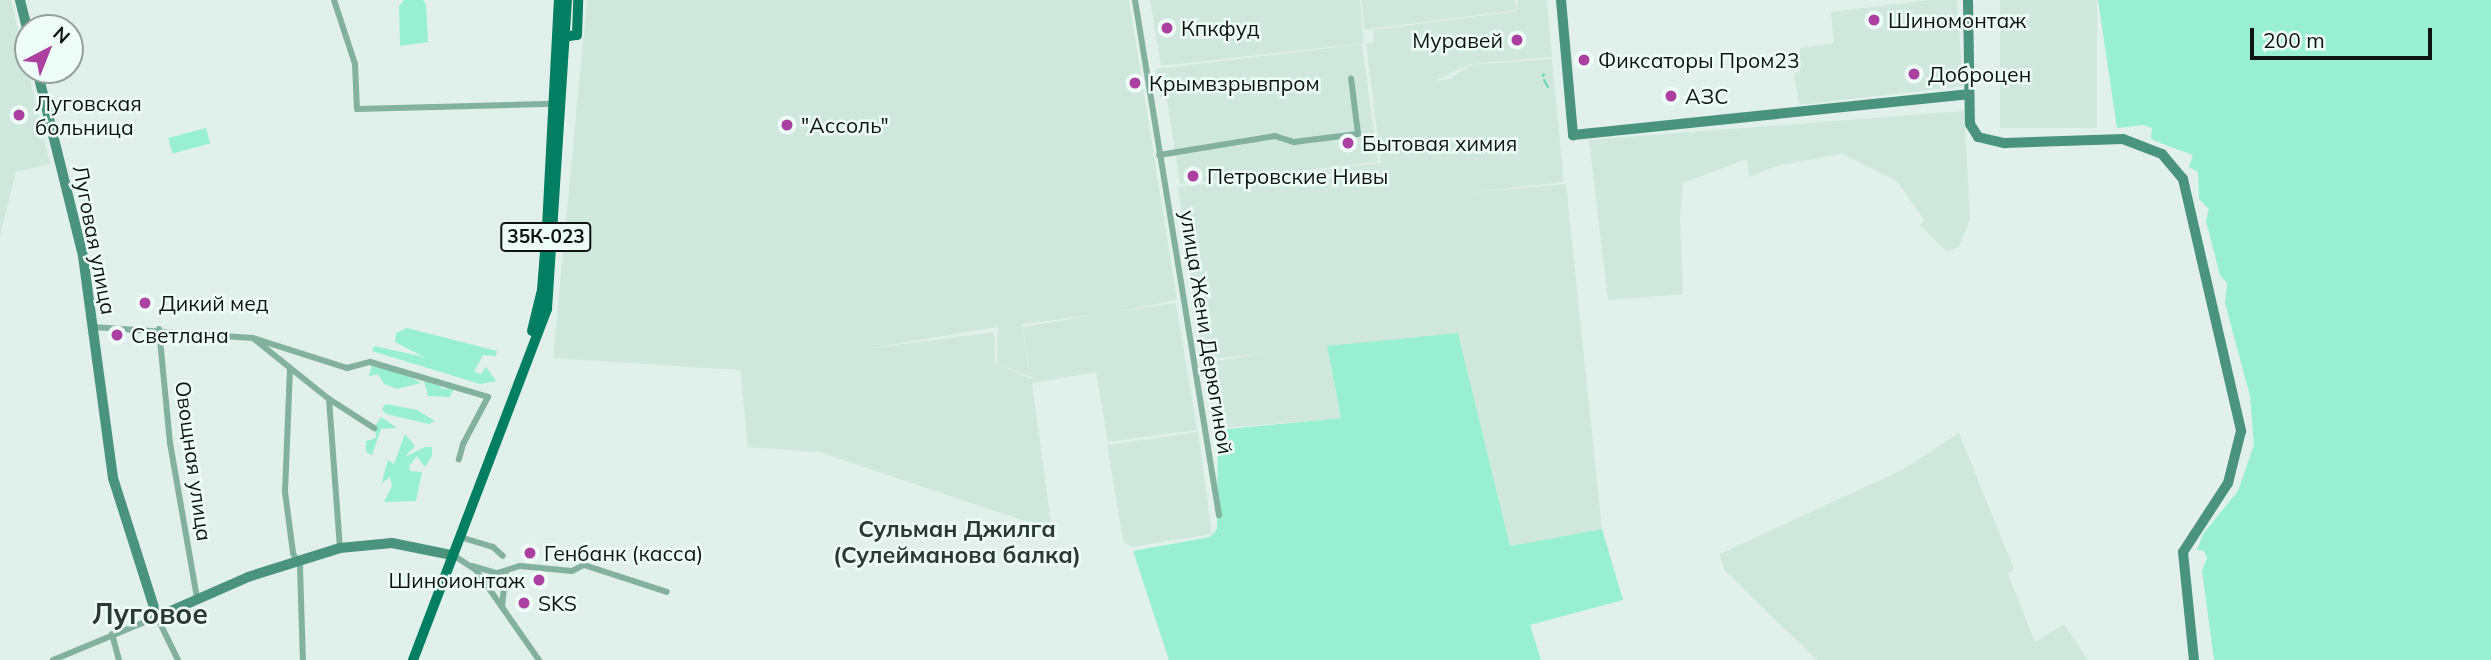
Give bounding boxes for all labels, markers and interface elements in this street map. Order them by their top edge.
place label: Шиномонтаж [1888,7,2026,33]
marker: Шиномонтаж [1866,12,1882,28]
north arrow [14,14,84,84]
scale bar [2253,14,2435,58]
place label: Кпкфуд [1181,15,1260,41]
marker: Кпкфуд [1159,20,1175,36]
text: N [48,21,75,49]
place label: Муравей [1412,27,1503,53]
text: 200 m [2263,27,2325,53]
marker: Муравей [1509,32,1525,48]
place label: Фиксаторы Пром23 [1598,47,1799,73]
marker: Фиксаторы Пром23 [1576,52,1592,68]
place label: Доброцен [1928,61,2031,87]
marker: Доброцен [1906,66,1922,82]
place label: Крымвзрывпром [1149,70,1320,96]
marker: Крымвзрывпром [1127,75,1143,91]
place label: АЗС [1685,83,1729,109]
marker: АЗС [1663,88,1679,104]
place label: Луговская больница [35,90,142,140]
marker: Луговская больница [9,105,29,125]
place label: "Ассоль" [801,112,889,138]
marker: "Ассоль" [779,117,795,133]
place label: Бытовая химия [1362,130,1517,156]
marker: Бытовая химия [1340,135,1356,151]
street label: Луговая улица [68,163,122,317]
place label: Петровские Нивы [1207,163,1388,189]
marker: Петровские Нивы [1185,168,1201,184]
street label: улица Жени Дерюгиной [1175,208,1239,456]
road number: 35К-023 [499,221,593,252]
place label: Дикий мед [159,290,269,316]
marker: Дикий мед [137,295,153,311]
place label: Светлана [131,322,229,348]
marker: Светлана [109,327,125,343]
street label: Овощная улица [170,379,218,543]
district label: Сульман Джилга (Сулейманова балка) [833,515,1081,569]
place label: Генбанк (касса) [544,540,703,566]
marker: Генбанк (касса) [522,545,538,561]
place label: Шиноионтаж [388,567,525,593]
marker: Шиноионтаж [531,572,547,588]
place label: SKS [538,590,577,616]
marker: SKS [516,595,532,611]
district label: Луговое [92,597,208,631]

